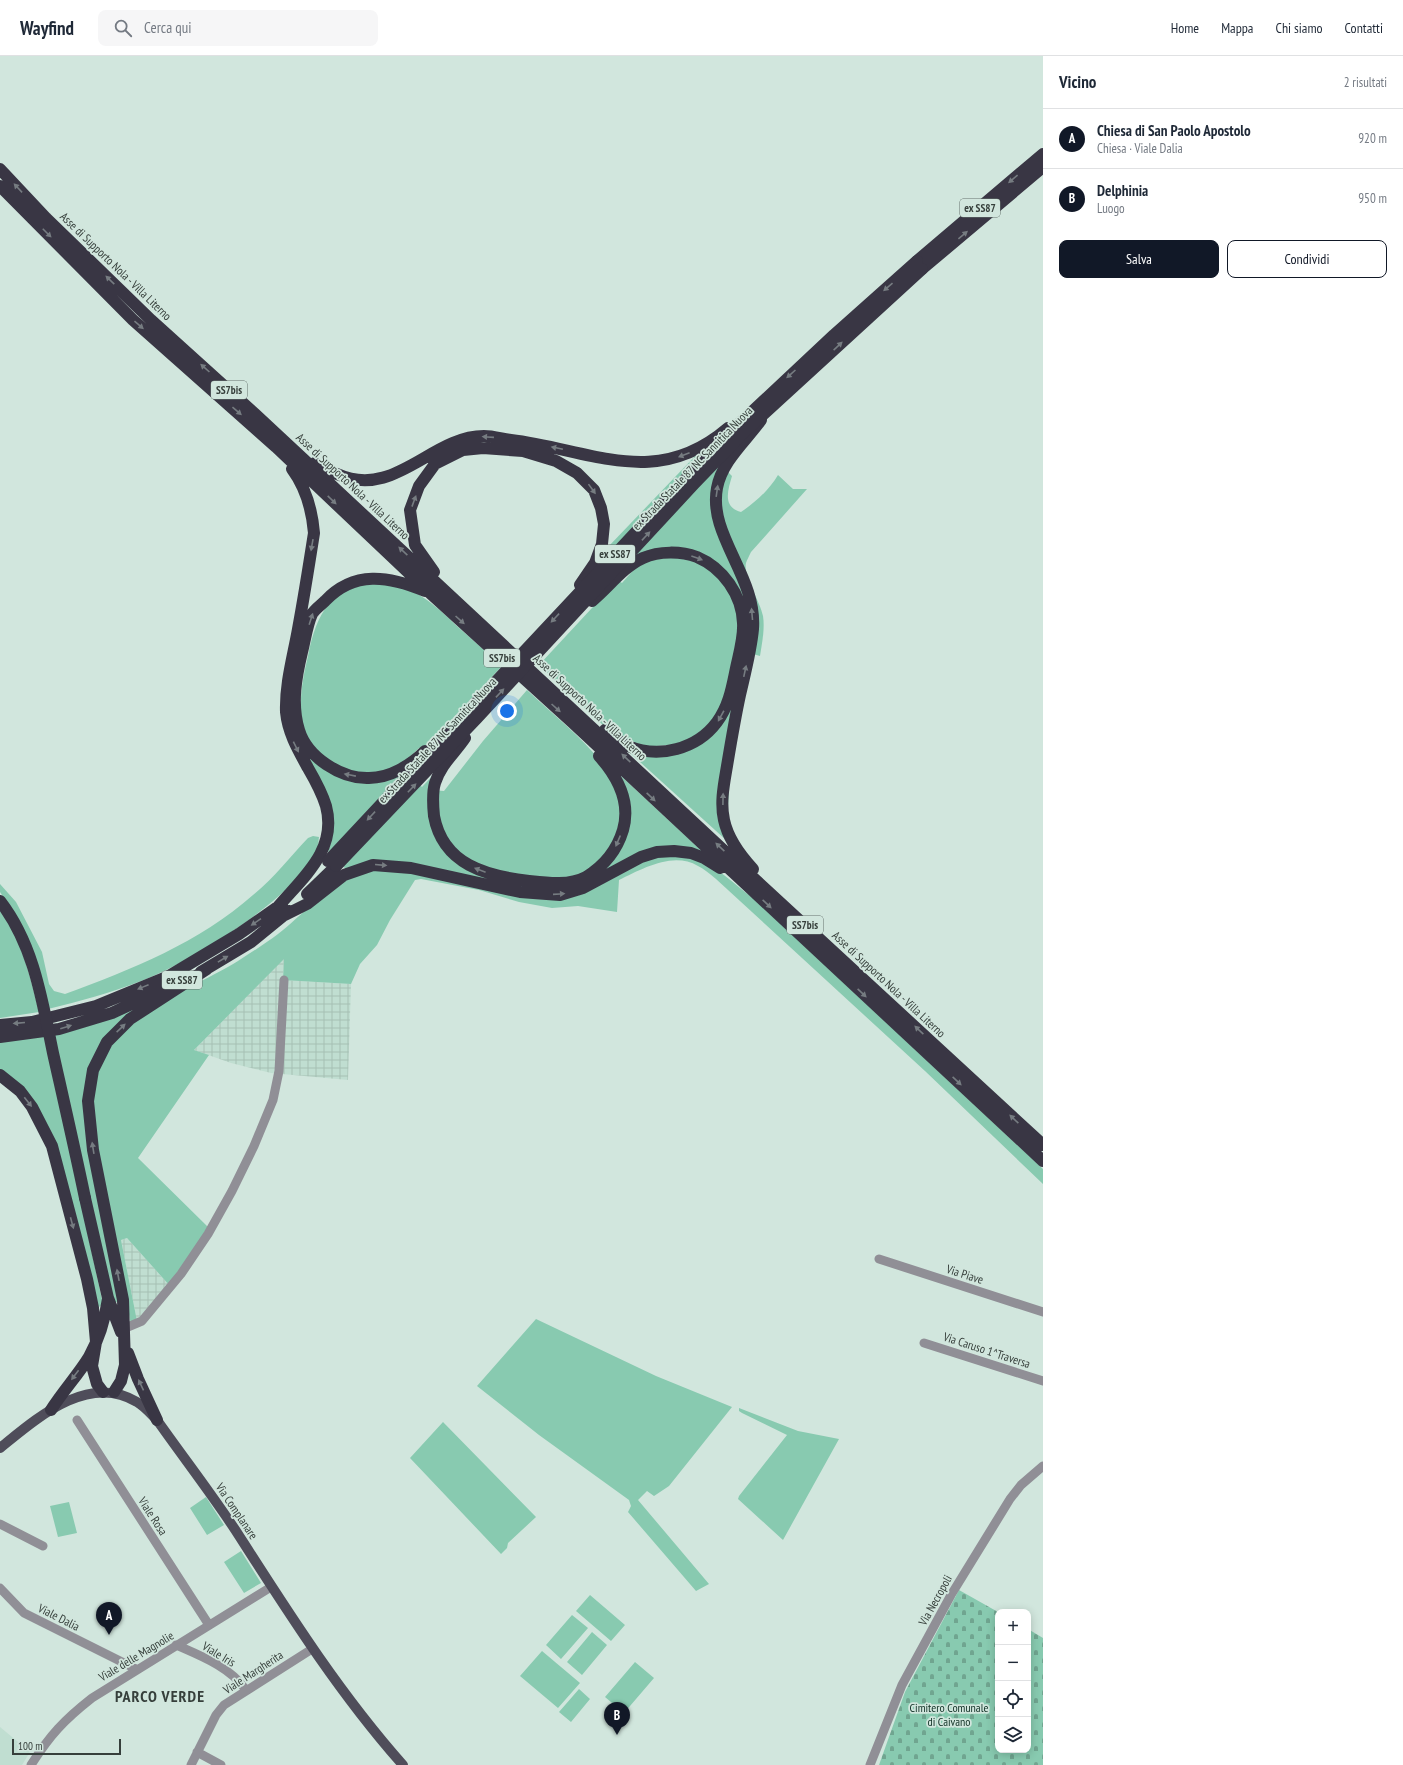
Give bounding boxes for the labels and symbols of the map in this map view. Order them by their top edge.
one-way arrow [1008,175,1019,184]
one-way arrow [13,183,22,193]
road number: ex SS87 [960,199,1000,217]
street label: Asse di Supporto Nola - Villa Literno [57,209,175,323]
one-way arrow [42,228,52,238]
one-way arrow [957,230,968,239]
one-way arrow [105,275,115,285]
one-way arrow [883,282,893,292]
one-way arrow [134,321,144,330]
one-way arrow [833,342,842,351]
one-way arrow [200,364,210,373]
one-way arrow [786,369,796,379]
road number: SS7bis [211,381,247,399]
street label: ex Strada Statale 87 NC Sannitica Nuova [629,403,755,533]
one-way arrow [231,407,242,416]
street label: Asse di Supporto Nola - Villa Literno [293,430,413,542]
one-way arrow [482,434,494,441]
one-way arrow [551,445,563,451]
one-way arrow [678,453,690,459]
one-way arrow [588,484,596,495]
one-way arrow [713,485,720,498]
one-way arrow [411,494,417,506]
one-way arrow [327,495,337,504]
one-way arrow [641,530,650,541]
one-way arrow [309,539,315,551]
road number: ex SS87 [595,545,635,563]
one-way arrow [399,547,408,556]
one-way arrow [691,555,703,561]
one-way arrow [749,608,755,621]
one-way arrow [309,613,315,625]
one-way arrow [550,613,560,623]
one-way arrow [455,616,465,625]
road number: SS7bis [484,649,520,667]
street label: Asse di Supporto Nola - Villa Literno [530,651,650,763]
one-way arrow [743,665,749,677]
street label: ex Strada Statale 87 NC Sannitica Nuova [375,674,499,806]
one-way arrow [496,688,505,698]
your location [497,701,517,721]
one-way arrow [551,703,561,713]
one-way arrow [717,710,724,722]
one-way arrow [293,741,299,752]
one-way arrow [621,753,631,763]
one-way arrow [344,771,356,777]
one-way arrow [407,783,416,793]
one-way arrow [646,792,657,801]
one-way arrow [720,792,726,805]
one-way arrow [367,811,376,821]
one-way arrow [615,835,622,847]
one-way arrow [715,843,725,852]
one-way arrow [375,862,387,869]
one-way arrow [474,867,486,873]
one-way arrow [553,890,565,897]
one-way arrow [762,900,772,909]
road number: SS7bis [787,916,823,934]
one-way arrow [250,919,262,926]
street label: Asse di Supporto Nola - Villa Literno [829,928,949,1040]
one-way arrow [217,955,229,962]
road number: ex SS87 [162,971,202,989]
one-way arrow [138,984,149,990]
one-way arrow [857,988,867,998]
one-way arrow [13,1020,25,1026]
one-way arrow [116,1023,126,1032]
one-way arrow [60,1024,72,1030]
one-way arrow [914,1025,924,1035]
one-way arrow [952,1077,962,1086]
one-way arrow [24,1096,32,1107]
one-way arrow [1009,1114,1020,1123]
one-way arrow [89,1142,95,1154]
one-way arrow [70,1217,76,1229]
street label: Via Piave [944,1261,985,1287]
one-way arrow [115,1269,121,1282]
street label: Via Caruso 1^Traversa [941,1329,1033,1371]
one-way arrow [71,1369,80,1380]
one-way arrow [138,1379,144,1391]
street label: Via Complanare [212,1479,261,1542]
street label: Viale Rosa [135,1493,171,1538]
street label: Via Necropoli [915,1572,955,1629]
street label: Viale Dalia [35,1600,82,1634]
pin: A [96,1602,122,1635]
street label: Viale delle Magnolie [95,1628,176,1685]
street label: Viale Iris [199,1638,238,1670]
street label: Viale Margherita [219,1647,286,1697]
district label: PARCO VERDE [115,1686,205,1706]
park label: Cimitero Comunale di Caivano [910,1700,988,1729]
pin: B [604,1702,630,1735]
scale bar [12,1737,121,1756]

